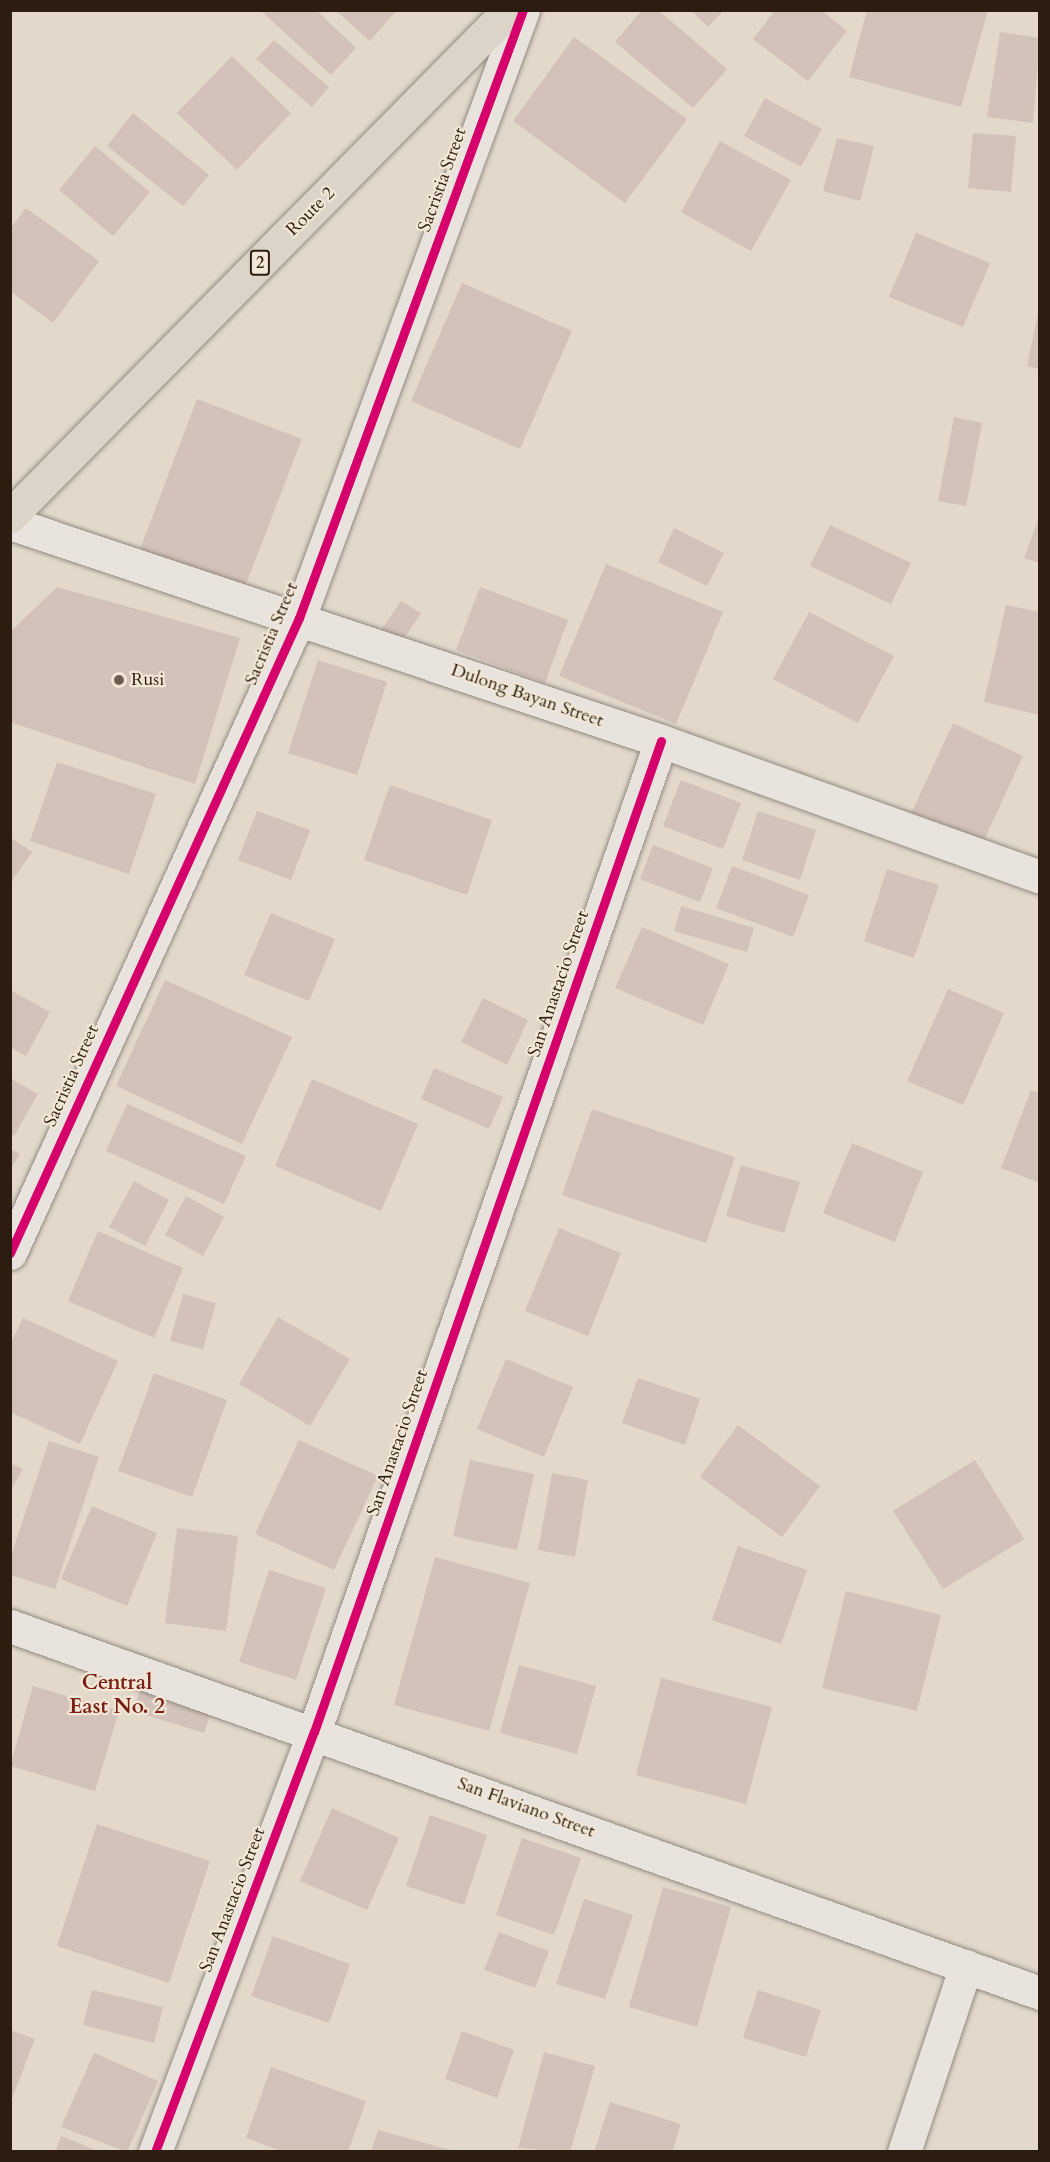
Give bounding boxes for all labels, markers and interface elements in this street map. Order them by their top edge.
street label: Sacristia Street [414,125,472,235]
street label: Route 2 [282,183,340,241]
road number: 2 [250,250,270,276]
street label: Sacristia Street [241,579,303,689]
street label: Dulong Bayan Street [448,660,606,732]
place label: Rusi [131,669,164,691]
marker: Rusi [112,673,126,687]
street label: San Anastacio Street [524,908,594,1060]
street label: Sacristia Street [40,1022,104,1130]
street label: San Anastacio Street [363,1367,433,1519]
district label: Central East No. 2 [69,1670,165,1720]
street label: San Flaviano Street [454,1773,598,1843]
street label: San Anastacio Street [195,1825,271,1975]

